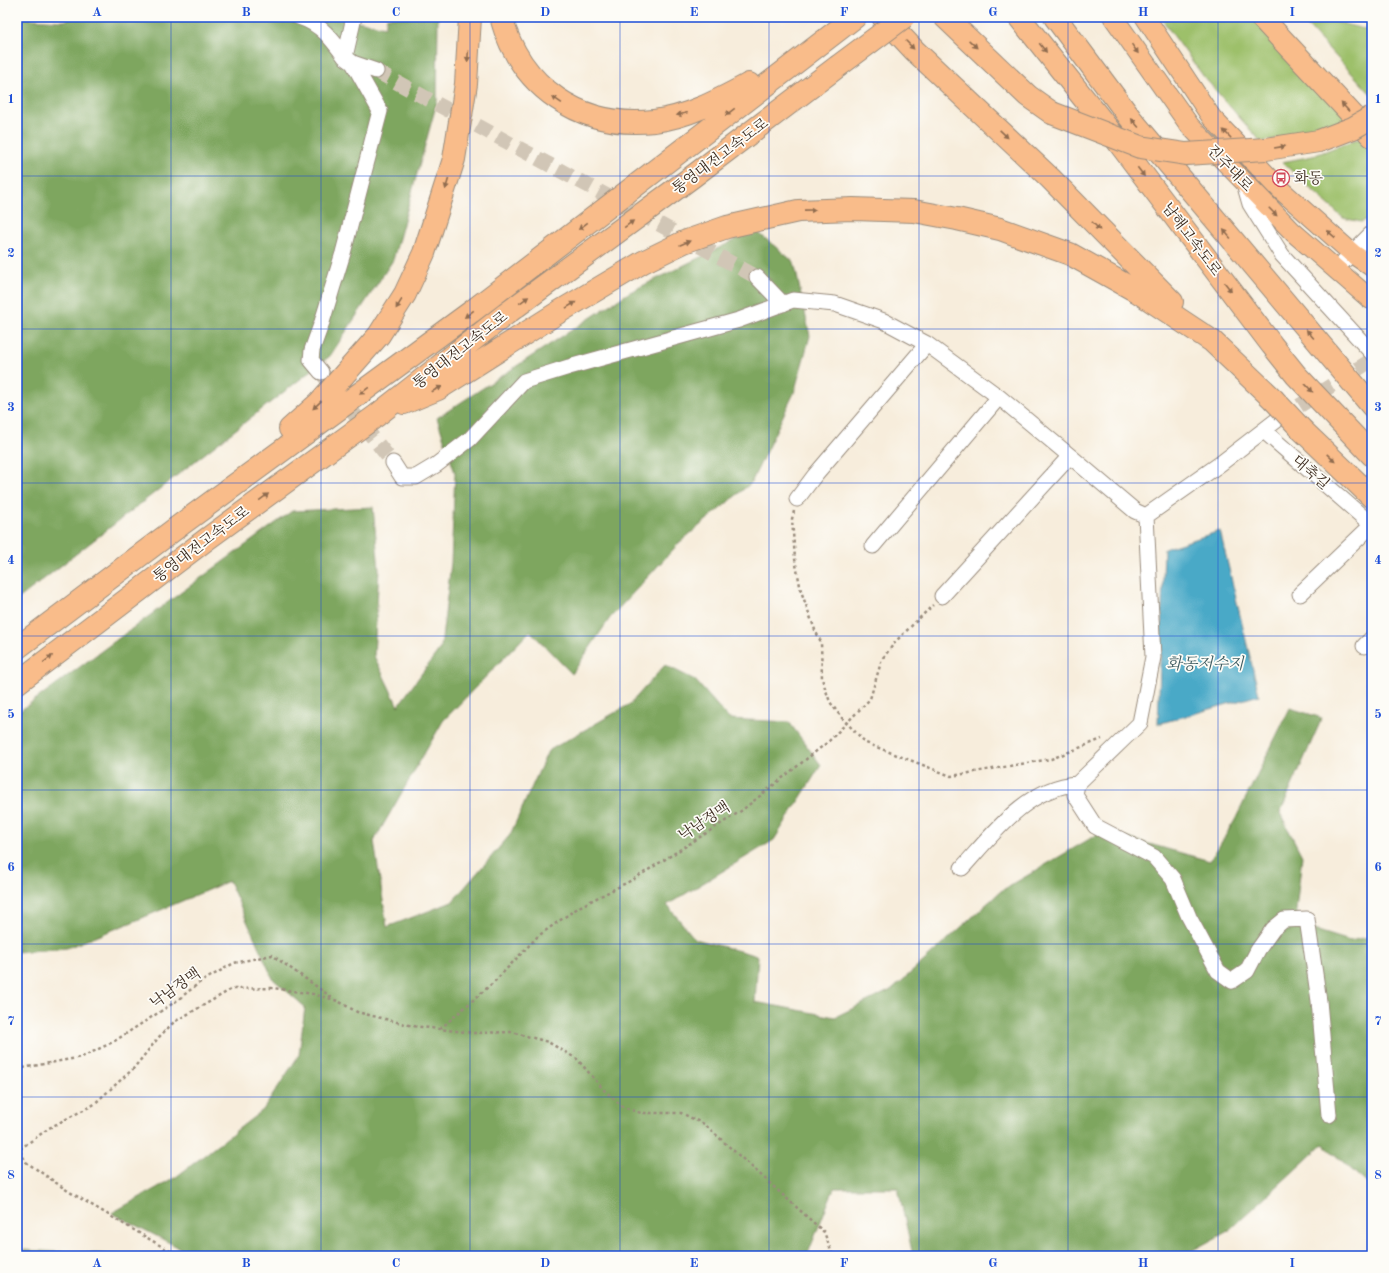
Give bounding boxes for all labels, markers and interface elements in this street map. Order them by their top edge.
text: A [92,6,102,19]
text: B [241,6,251,19]
text: C [392,6,400,19]
text: D [540,6,550,19]
text: E [690,6,699,19]
text: F [840,6,849,19]
text: G [988,6,998,19]
text: H [1138,6,1149,19]
text: I [1289,6,1295,19]
one-way arrow [968,39,977,48]
one-way arrow [905,40,914,50]
one-way arrow [1039,42,1047,53]
one-way arrow [1131,44,1139,54]
one-way arrow [465,50,472,62]
text: 1 [7,93,15,106]
text: 1 [1374,93,1382,106]
one-way arrow [552,96,563,104]
one-way arrow [1341,102,1350,112]
one-way arrow [724,108,735,117]
one-way arrow [676,112,688,118]
street label: 통영대전고속도로 [669,114,772,198]
one-way arrow [1131,118,1139,129]
one-way arrow [999,129,1009,139]
one-way arrow [1222,129,1232,139]
street label: 진주대로 [1203,142,1256,195]
one-way arrow [1274,143,1286,149]
one-way arrow [1136,166,1145,177]
bus stop icon: 화동 [1271,168,1291,188]
place label: 화동 [1294,170,1323,187]
one-way arrow [444,178,450,190]
street label: 남해고속도로 [1159,199,1225,280]
one-way arrow [804,207,816,214]
one-way arrow [1268,207,1278,217]
one-way arrow [624,220,634,228]
one-way arrow [1092,221,1101,231]
one-way arrow [577,222,588,230]
one-way arrow [1223,229,1232,240]
one-way arrow [1326,230,1335,239]
one-way arrow [679,239,691,245]
text: 2 [7,247,15,260]
text: 2 [1374,247,1382,260]
one-way arrow [1223,281,1232,292]
one-way arrow [519,296,529,304]
one-way arrow [395,298,402,310]
one-way arrow [565,301,577,308]
street label: 통영대전고속도로 [409,308,512,393]
one-way arrow [463,310,474,318]
one-way arrow [1306,329,1315,340]
one-way arrow [1304,383,1314,393]
one-way arrow [431,386,443,392]
one-way arrow [358,387,369,395]
one-way arrow [312,400,322,410]
text: 3 [7,401,15,414]
text: 3 [1374,401,1382,414]
street label: 대축길 [1289,452,1333,493]
one-way arrow [1326,453,1336,462]
one-way arrow [259,493,269,501]
street label: 통영대전고속도로 [150,502,253,586]
text: 4 [7,554,15,567]
text: 4 [1374,554,1382,567]
one-way arrow [43,655,53,663]
water label: 화동저수지 [1166,655,1245,673]
text: 5 [7,708,15,721]
text: 5 [1374,708,1382,721]
street label: 낙남정맥 [675,799,733,844]
text: 6 [7,861,15,874]
text: 6 [1374,861,1382,874]
street label: 낙남정맥 [147,965,204,1012]
text: 7 [7,1015,15,1028]
text: 7 [1374,1015,1382,1028]
text: 8 [7,1169,15,1182]
text: 8 [1374,1169,1382,1182]
text: A [92,1257,102,1270]
text: B [241,1257,251,1270]
text: C [392,1257,400,1270]
text: D [540,1257,550,1270]
text: E [690,1257,699,1270]
text: F [840,1257,849,1270]
text: G [988,1257,998,1270]
text: H [1138,1257,1149,1270]
text: I [1289,1257,1295,1270]

